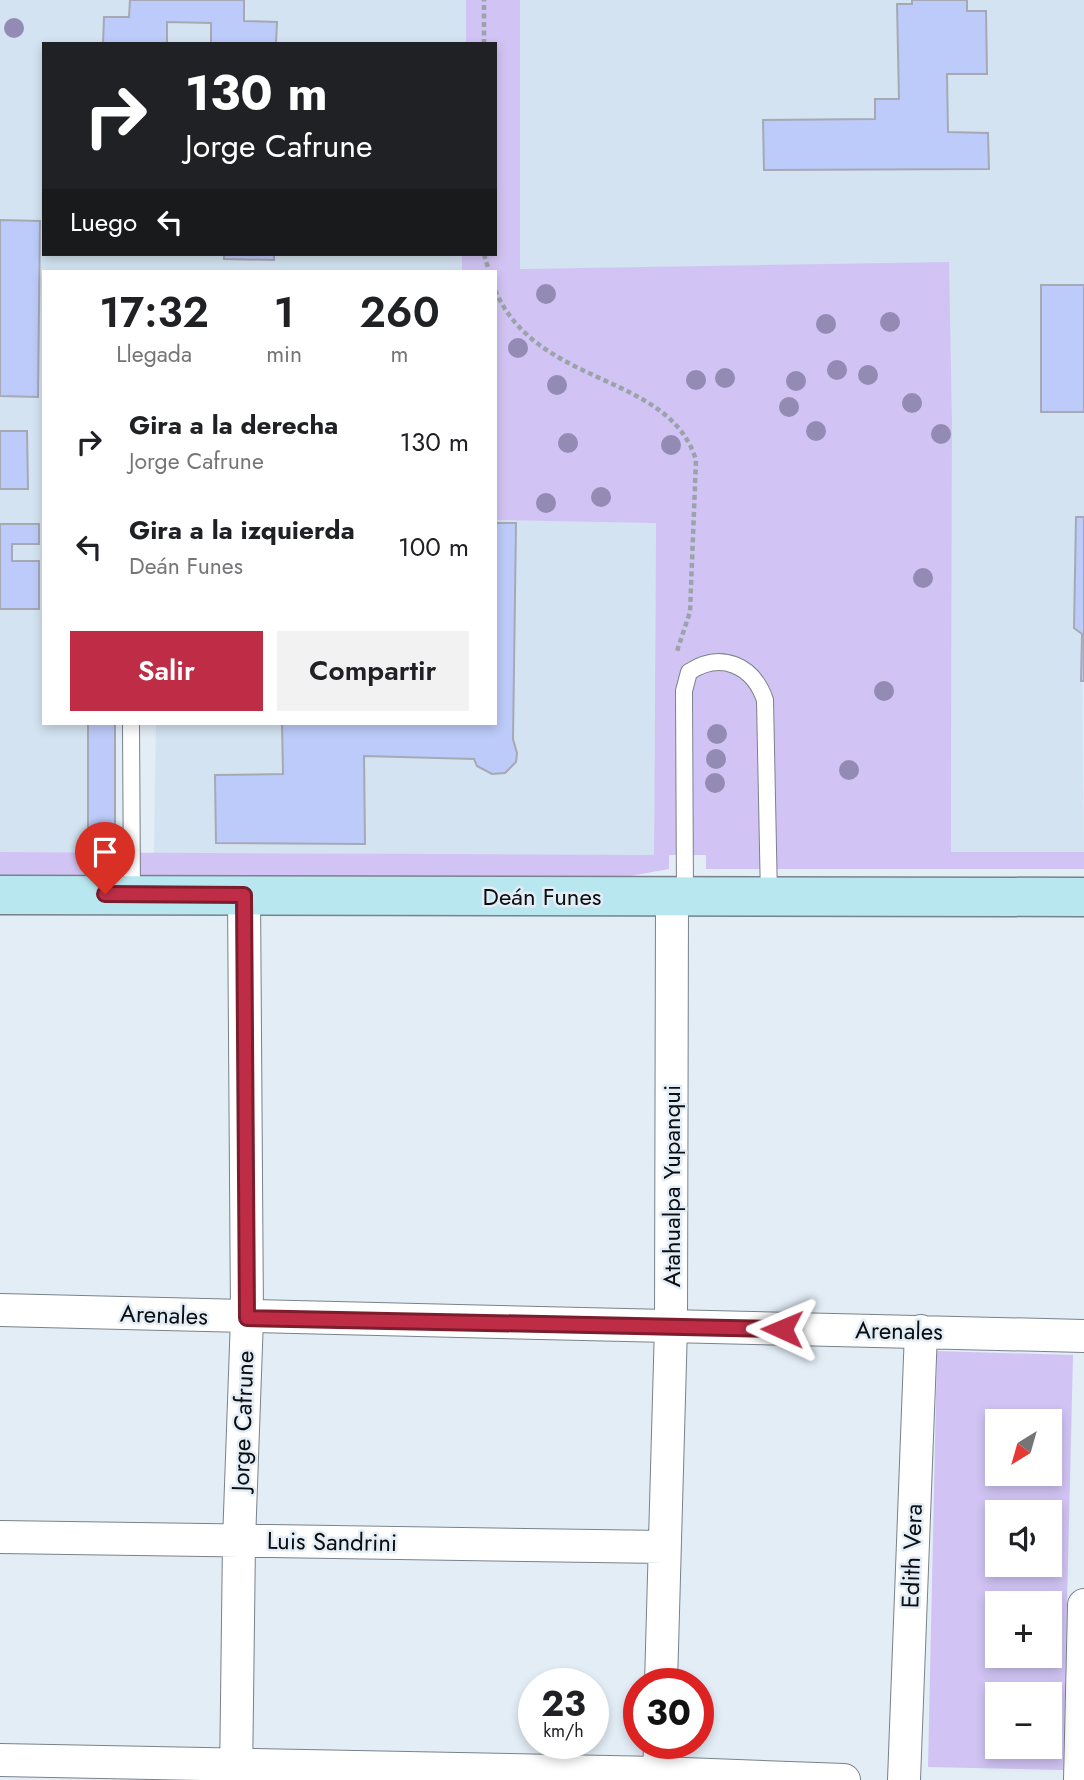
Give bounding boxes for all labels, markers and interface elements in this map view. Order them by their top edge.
text: 130 m [185,58,328,128]
icon: right [70,70,161,161]
text: Jorge Cafrune [185,123,373,169]
text: Luego [70,203,137,241]
icon: left [151,203,189,241]
text: 17:32 [99,282,209,343]
text: 1 [274,282,294,343]
text: 260 [359,282,440,343]
text: Llegada [116,337,192,371]
text: min [266,337,302,371]
text: m [391,337,409,371]
text: Gira a la derecha [129,406,338,444]
icon: right [70,423,108,461]
text: 130 m [399,423,469,461]
text: Jorge Cafrune [129,444,264,478]
text: Gira a la izquierda [129,511,355,549]
icon: left [70,528,108,566]
text: 100 m [398,528,469,566]
text: Deán Funes [129,549,243,583]
button: Salir [70,631,263,711]
button: Compartir [277,631,469,711]
pin [75,822,135,894]
icon: arrive [86,833,124,871]
street label: Deán Funes [483,879,601,914]
street label: Atahualpa Yupanqui [654,1085,689,1287]
position arrow [745,1292,819,1366]
street label: Arenales [120,1295,208,1334]
street label: Arenales [855,1312,943,1349]
street label: Jorge Cafrune [222,1350,262,1495]
north arrow [985,1409,1062,1486]
map controls [985,1409,1062,1759]
button: sound [985,1500,1062,1577]
street label: Edith Vera [892,1503,931,1609]
street label: Luis Sandrini [267,1523,397,1560]
button: + [985,1591,1062,1668]
speed limit sign: 30 [623,1668,714,1759]
text: 23 [541,1679,586,1729]
button: − [985,1682,1062,1759]
text: km/h [543,1718,584,1744]

